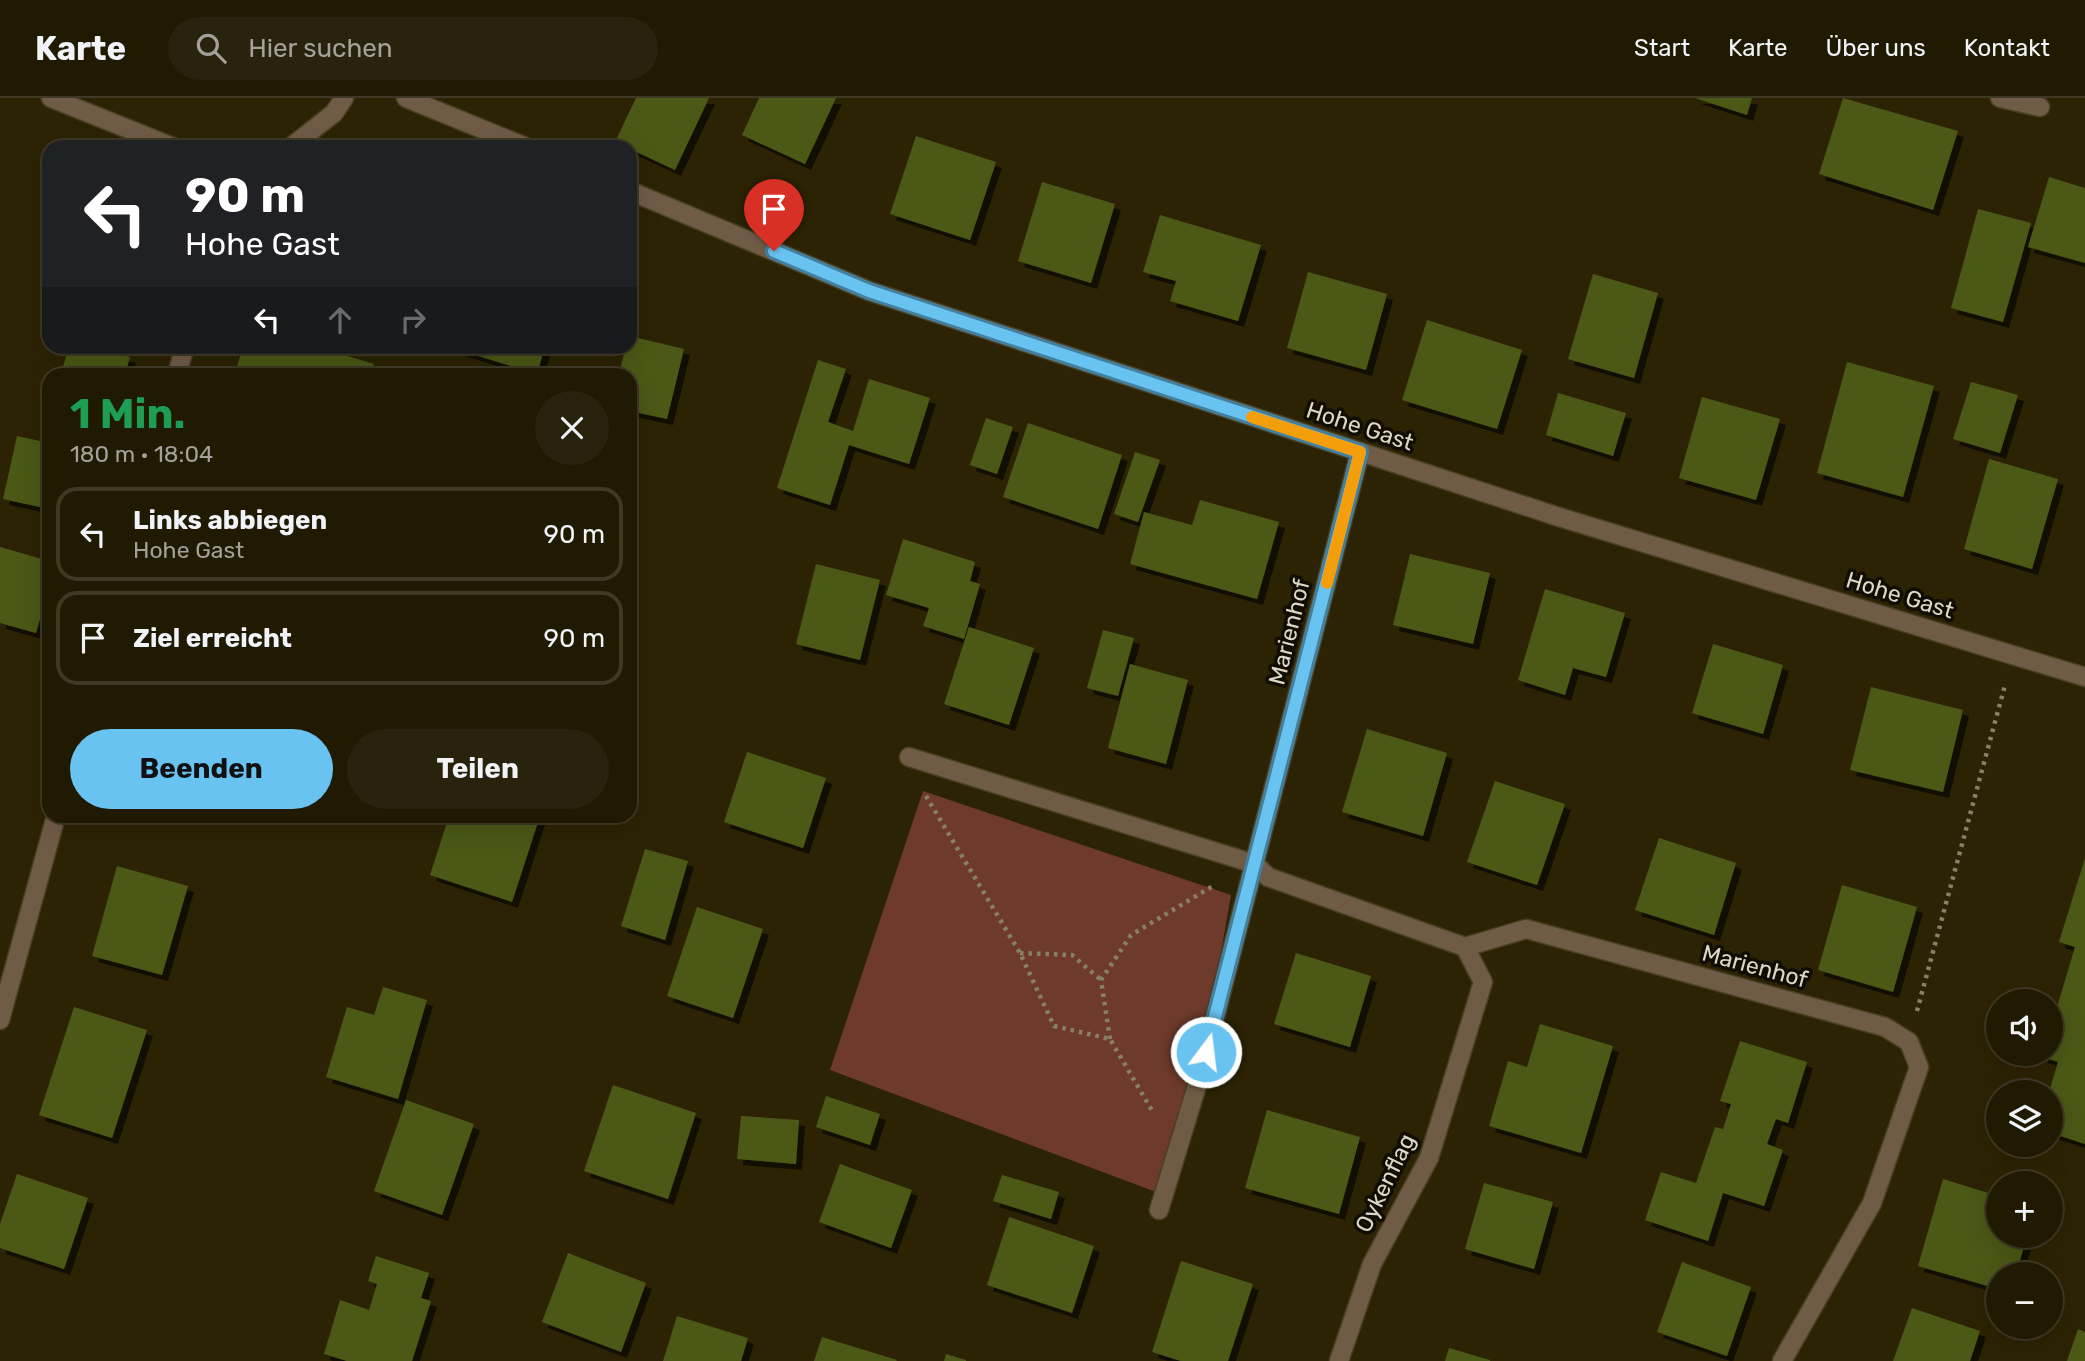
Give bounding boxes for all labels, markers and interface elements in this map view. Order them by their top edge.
search box [168,17,658,80]
text: Karte [35,29,126,68]
icon: search [192,29,230,67]
text: Hier suchen [248,33,393,64]
text: Start [1634,34,1690,62]
text: Karte [1728,34,1788,62]
text: Über uns [1826,34,1926,62]
text: Kontakt [1964,34,2050,62]
text: 90 m [185,166,305,224]
icon: left [70,168,161,259]
pin [744,179,804,251]
icon: arrive [755,190,793,228]
text: Hohe Gast [185,225,340,263]
icon: left [248,301,286,339]
icon: ahead [321,301,359,339]
icon: right [394,301,432,339]
text: 1 Min. [70,389,186,439]
button: close [535,391,609,465]
street label: Hohe Gast [1303,396,1417,456]
text: 180 m · 18:04 [70,440,213,468]
text: Links abbiegen [133,505,327,536]
icon: left [74,515,112,553]
text: 90 m [544,519,605,550]
text: Hohe Gast [133,536,244,564]
street label: Hohe Gast [1843,565,1957,625]
street label: Marienhof [1262,576,1316,688]
icon: arrive [74,619,112,657]
text: Ziel erreicht [133,623,292,654]
text: 90 m [544,623,605,654]
button: Beenden [70,729,333,809]
button: Teilen [347,729,609,809]
street label: Marienhof [1699,939,1811,994]
map controls [1986,989,2063,1339]
button: sound [1986,989,2063,1066]
position arrow [1169,1015,1243,1089]
button: layers [1986,1080,2063,1157]
street label: Oykenflag [1349,1129,1421,1237]
button: + [1986,1171,2063,1248]
button: − [1986,1262,2063,1339]

